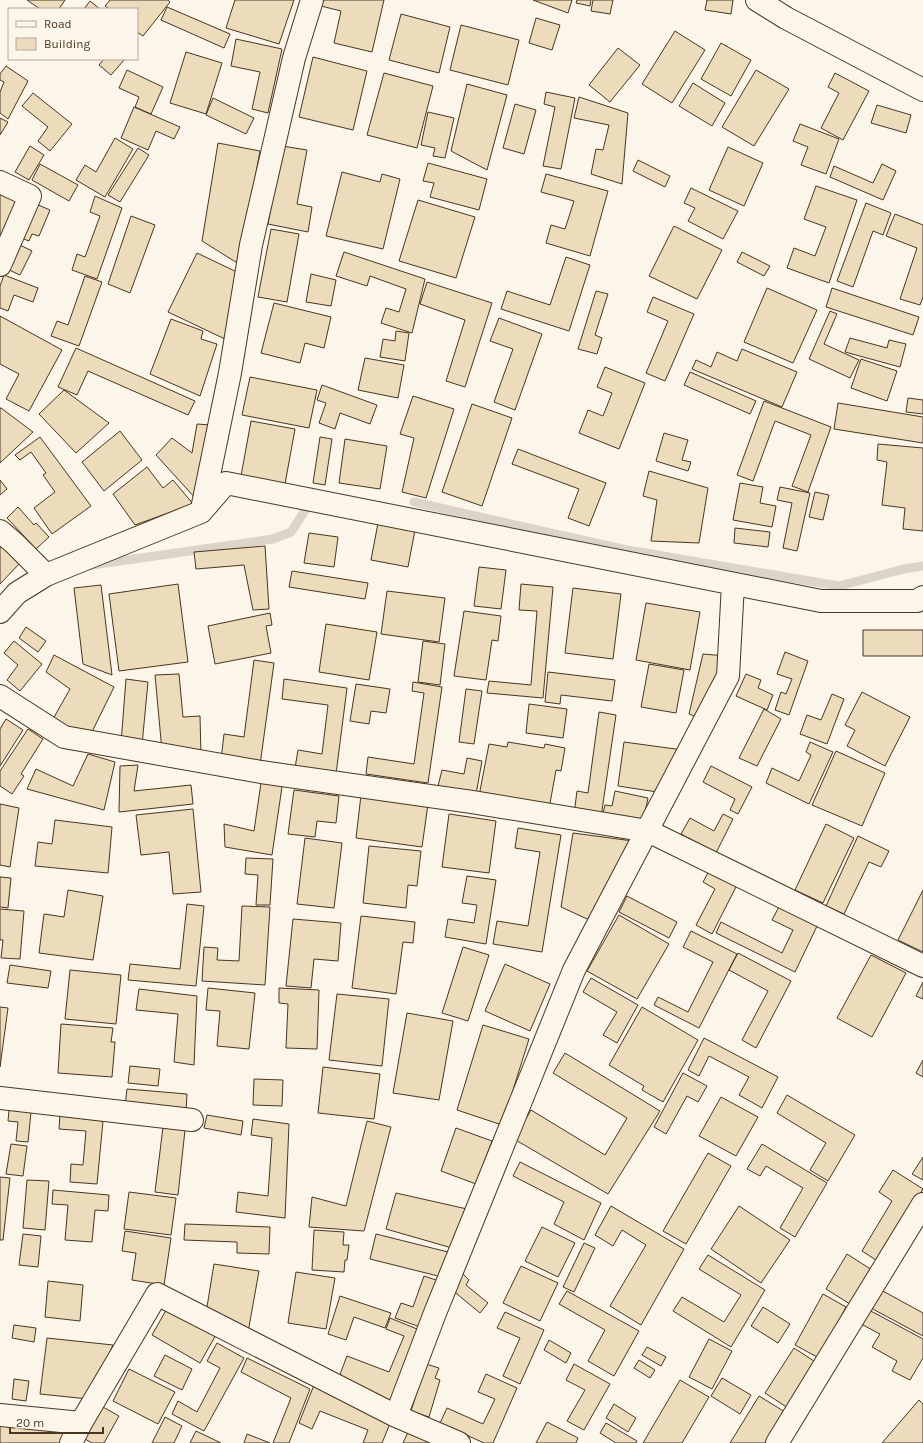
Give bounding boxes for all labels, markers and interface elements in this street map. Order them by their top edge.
legend [8,8,138,60]
text: Road [44,17,72,31]
text: Building [44,37,91,51]
scale bar [10,1409,103,1435]
text: 20 m [16,1416,44,1430]

